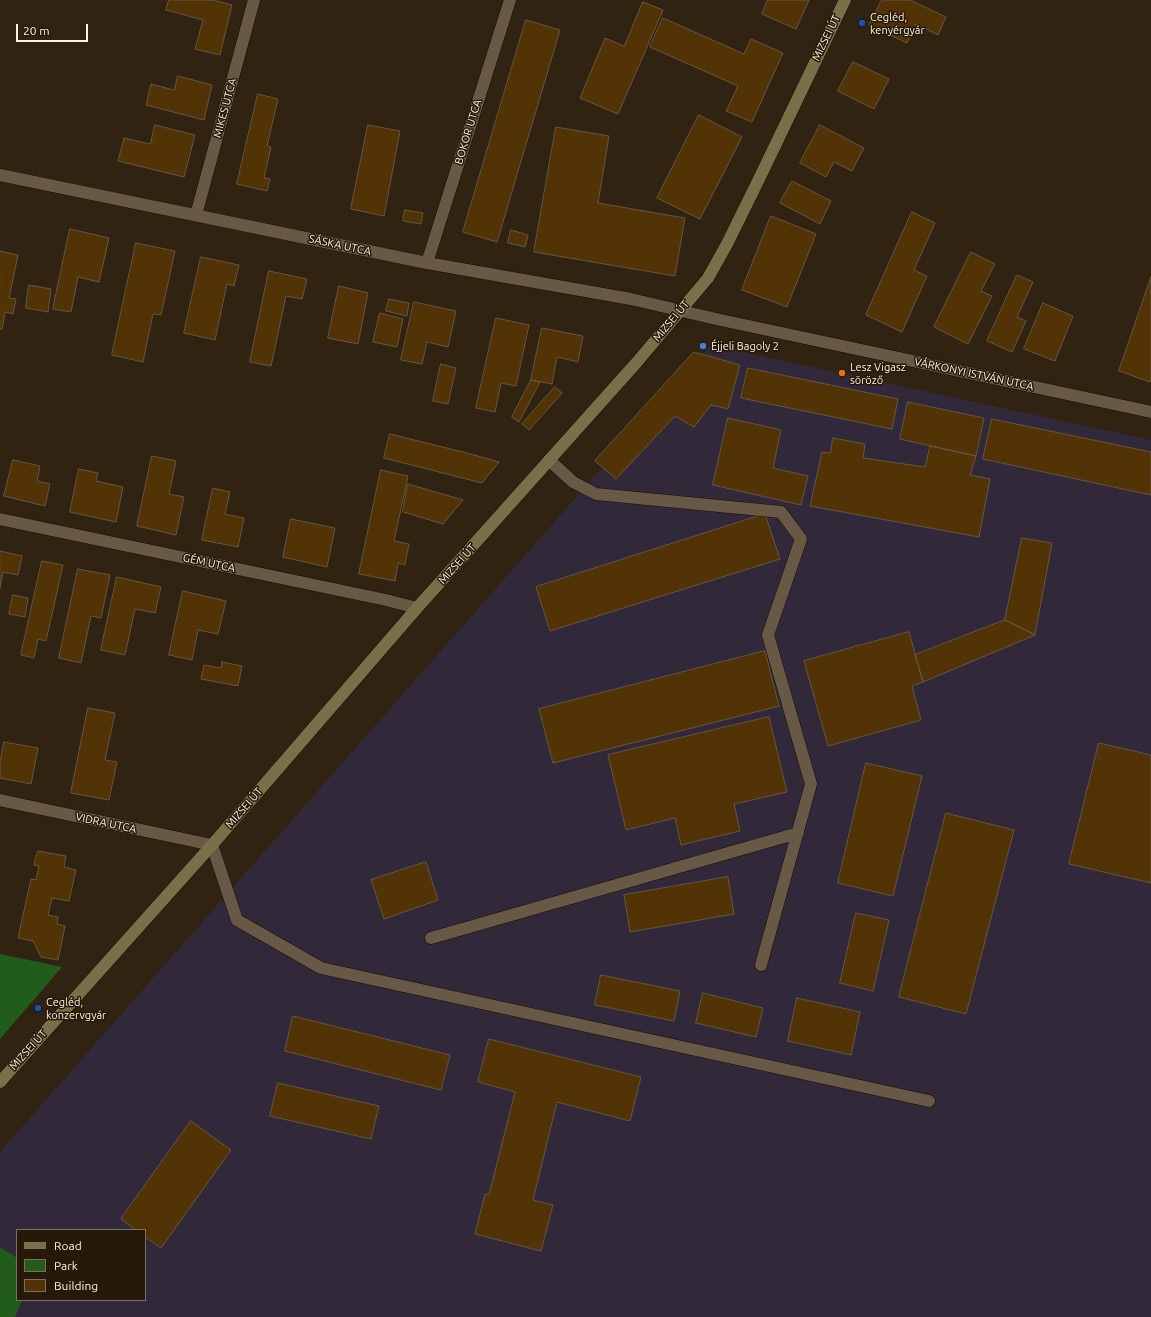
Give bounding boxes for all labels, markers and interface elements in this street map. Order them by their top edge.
place label: Cegléd, kenyérgyár [870,10,925,36]
street label: MIZSEI ÚT [809,13,843,63]
scale bar [18,16,90,42]
marker: Cegléd, kenyérgyár [857,18,867,28]
text: 20 m [23,24,50,37]
street label: MIKES UTCA [211,77,239,139]
street label: BOKOR UTCA [452,98,484,166]
street label: SÁSKA UTCA [308,232,372,258]
street label: MIZSEI ÚT [650,298,692,344]
place label: Éjjeli Bagoly 2 [711,339,779,353]
marker: Éjjeli Bagoly 2 [698,341,708,351]
street label: VÁRKONYI ISTVÁN UTCA [913,355,1035,393]
place label: Lesz Vigasz söröző [850,360,906,386]
marker: Lesz Vigasz söröző [837,368,847,378]
street label: MIZSEI ÚT [436,541,478,587]
street label: GÉM UTCA [182,551,236,575]
street label: MIZSEI ÚT [223,785,265,831]
street label: VIDRA UTCA [74,810,138,836]
place label: Cegléd, konzervgyár [46,995,106,1021]
marker: Cegléd, konzervgyár [33,1003,43,1013]
street label: MIZSEI ÚT [7,1027,49,1073]
legend [16,1229,146,1301]
text: Road [54,1239,82,1252]
text: Park [54,1259,78,1272]
text: Building [54,1279,98,1292]

